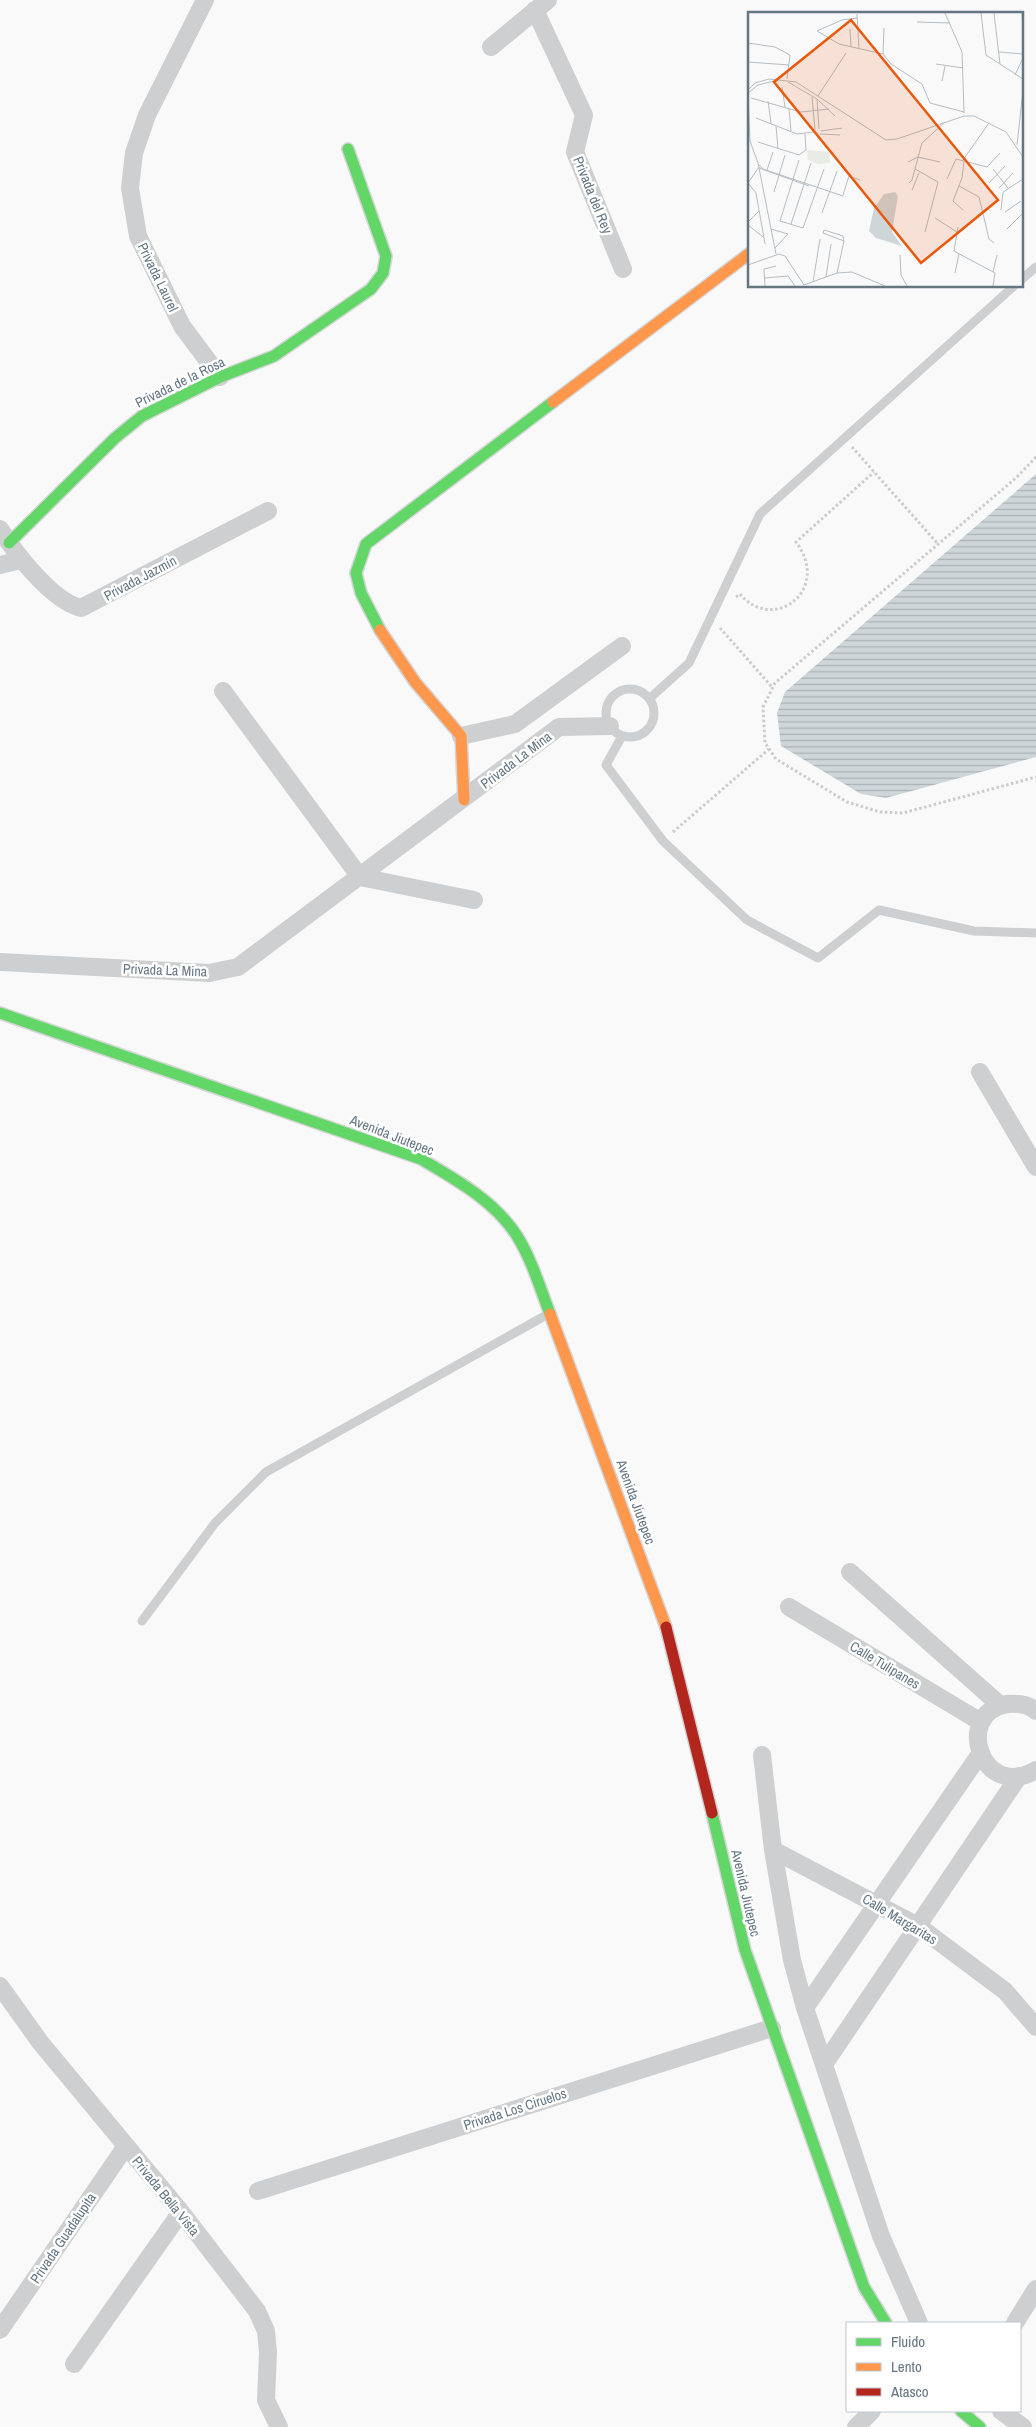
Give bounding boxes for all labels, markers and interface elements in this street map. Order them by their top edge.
inset map [748,12,1024,288]
street label: Privada del Rey [569,154,617,236]
street label: Privada Laurel [134,239,182,315]
street label: Privada de la Rosa [132,352,228,411]
street label: Privada Jazmín [101,551,179,605]
street label: Privada La Mina [477,727,556,793]
street label: Privada La Mina [123,960,208,980]
street label: Avenida Jiutepec [347,1110,437,1159]
street label: Avenida Jiutepec [612,1456,660,1547]
street label: Calle Tulipanes [847,1637,924,1693]
street label: Avenida Jiutepec [727,1847,765,1938]
street label: Calle Margaritas [859,1890,941,1949]
street label: Privada Los Ciruelos [461,2084,569,2134]
street label: Privada Bella Vista [128,2152,204,2240]
street label: Privada Guadalupita [26,2189,100,2287]
legend [846,2322,1021,2412]
text: Fluido [891,2331,925,2352]
text: Lento [891,2356,922,2377]
text: Atasco [890,2381,929,2402]

